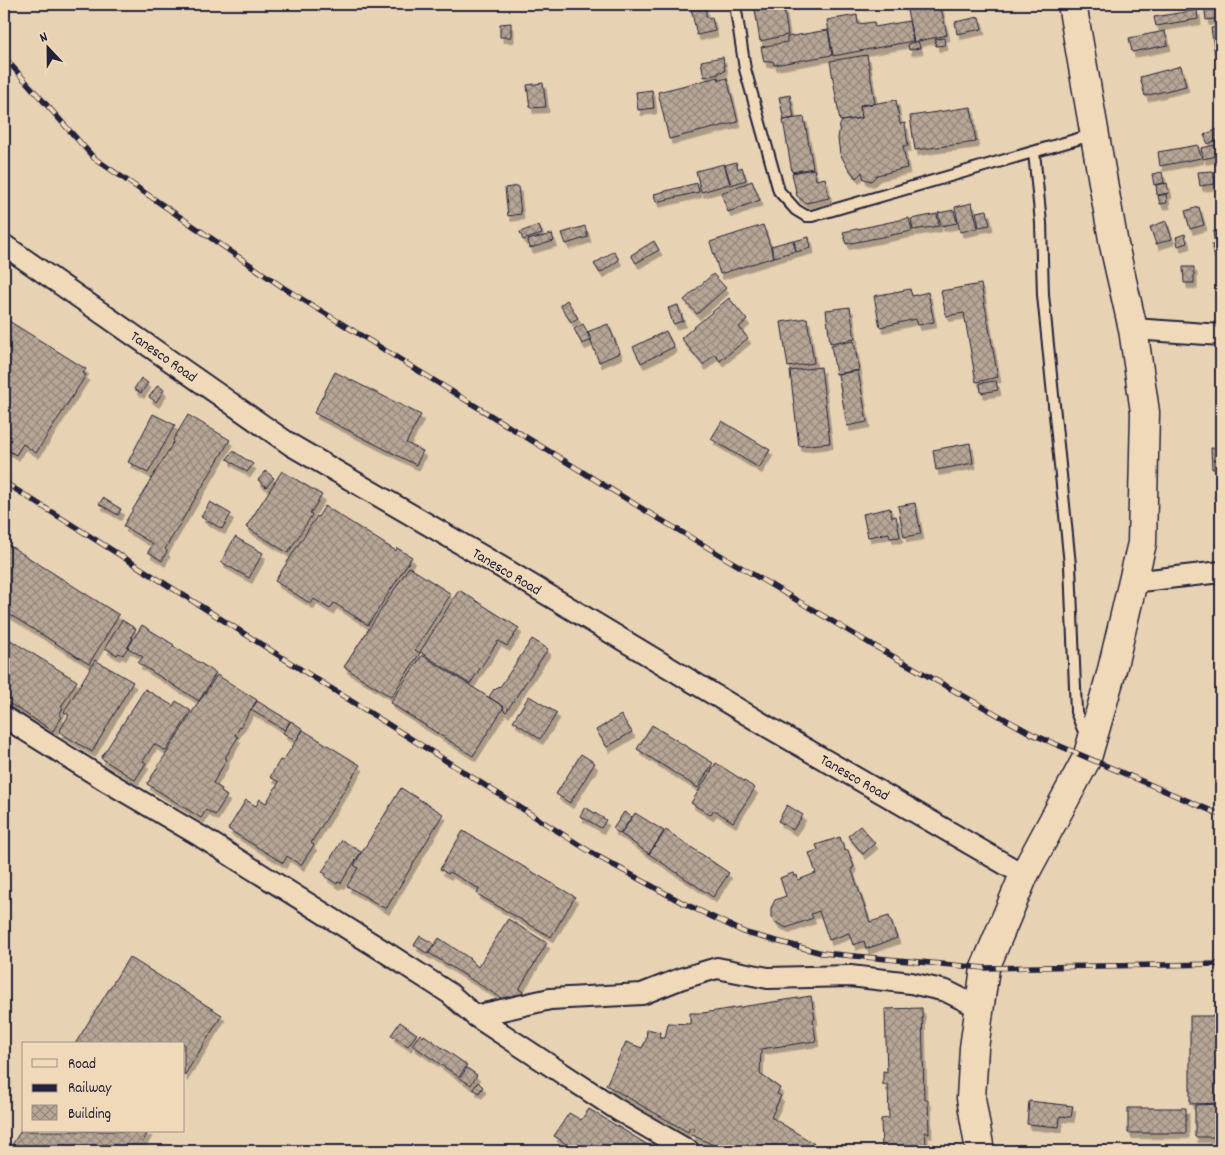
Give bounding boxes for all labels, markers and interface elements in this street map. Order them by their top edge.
north arrow [22,22,72,72]
text: N [37,27,51,48]
street label: Tanesco Road [125,327,201,389]
street label: Tanesco Road [467,543,545,602]
street label: Tanesco Road [815,750,893,808]
legend [22,1042,185,1132]
text: Road [68,1054,96,1076]
text: Railway [68,1078,112,1100]
text: Building [68,1104,111,1126]

